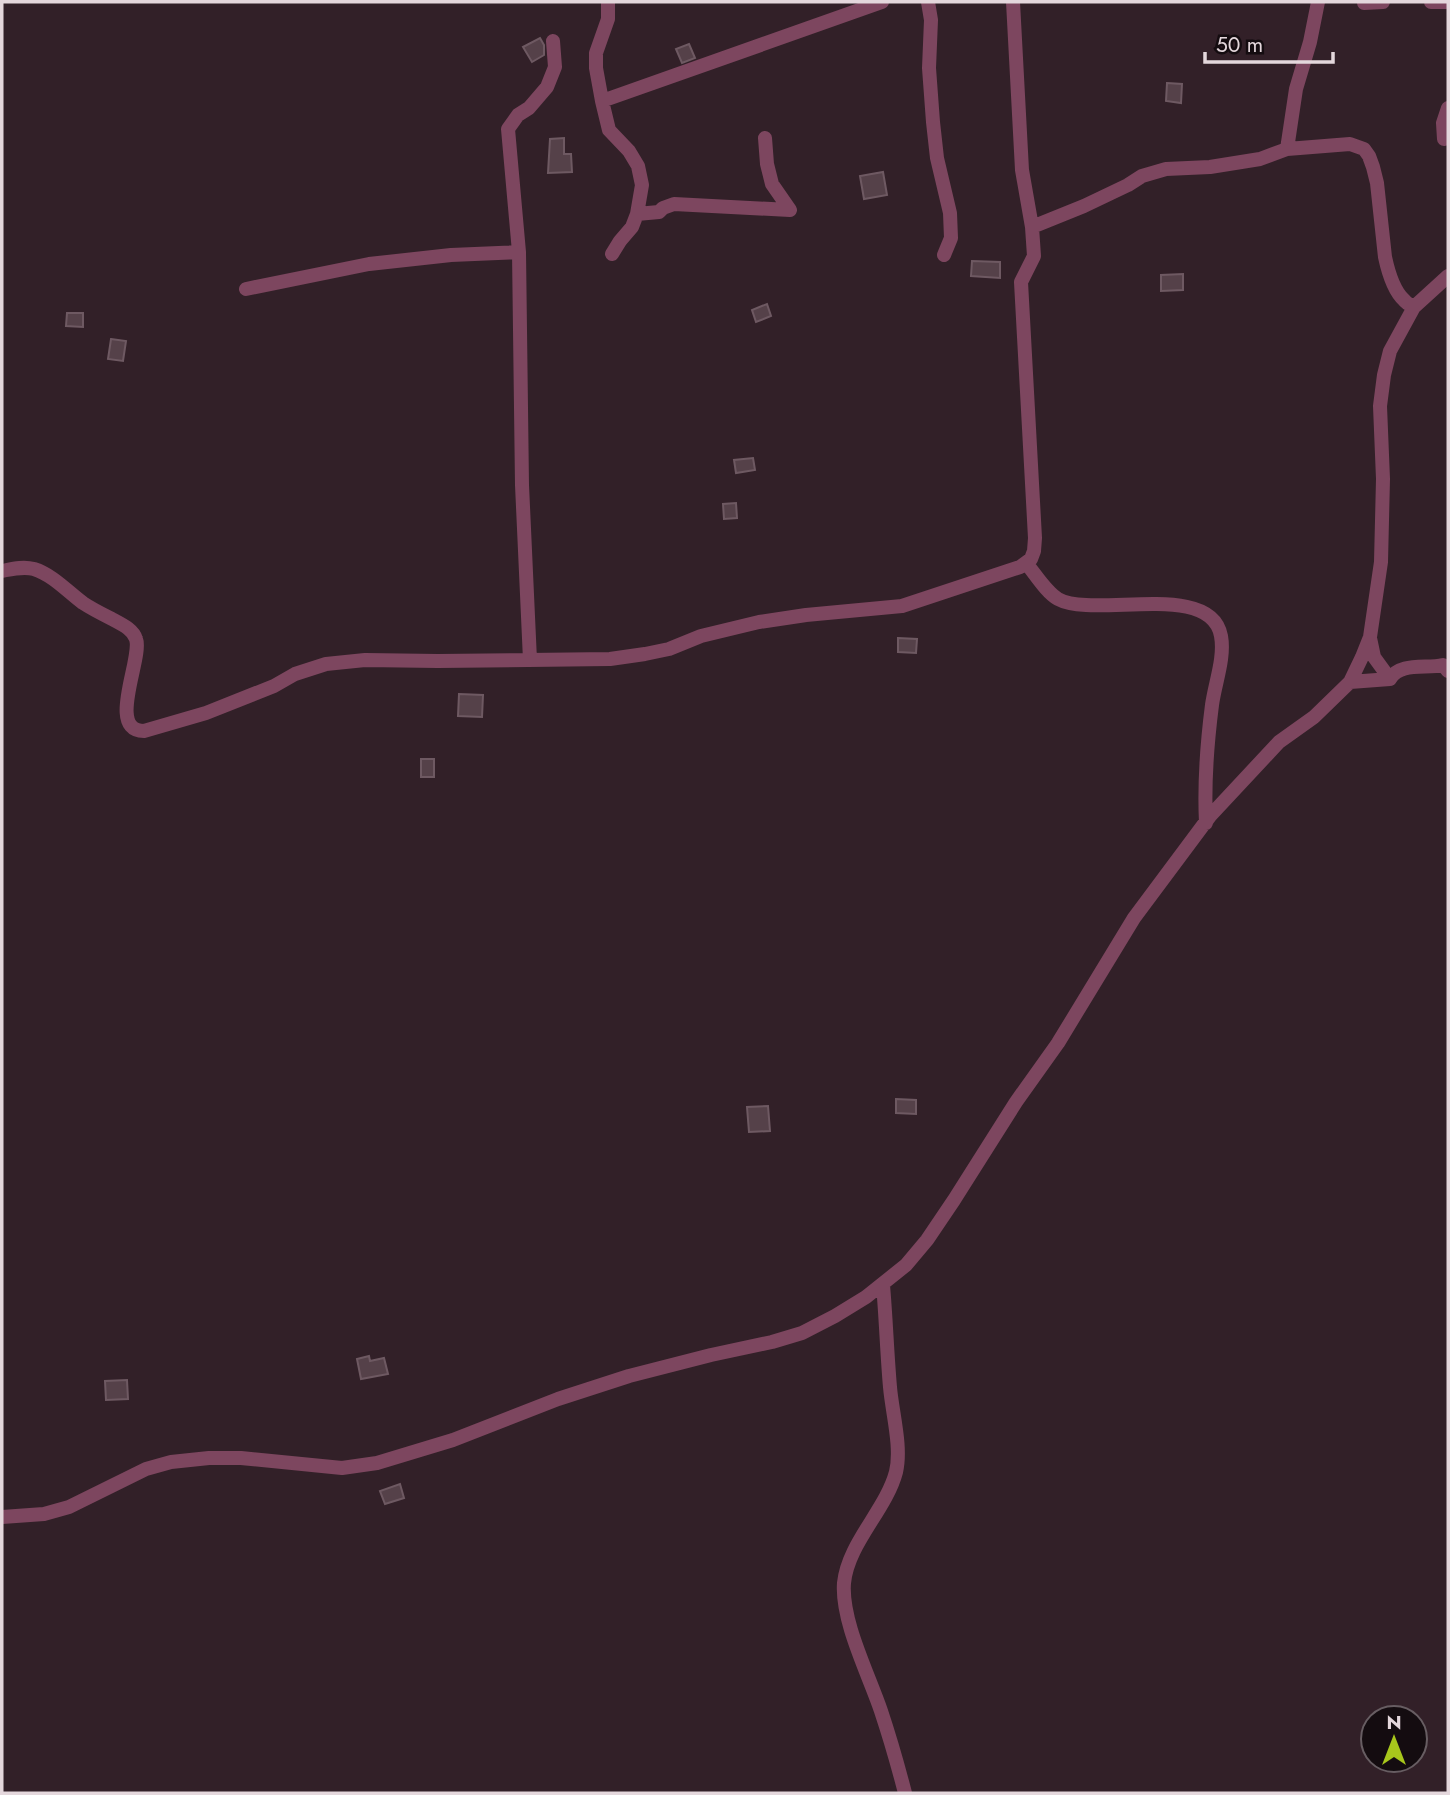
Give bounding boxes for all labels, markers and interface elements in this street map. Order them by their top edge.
scale bar [1205,21,1333,65]
text: 50 m [1216,30,1263,60]
north arrow [1359,1704,1429,1774]
text: N [1386,1709,1402,1736]

